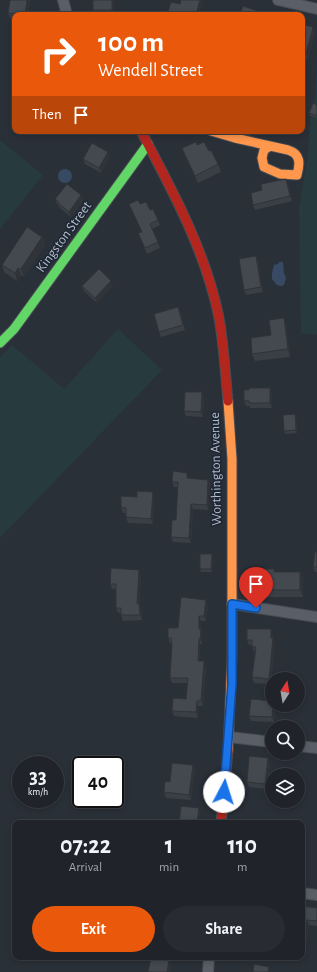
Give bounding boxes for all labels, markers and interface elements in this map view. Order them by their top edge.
icon: right [32,28,84,80]
text: 100 m [98,29,164,57]
text: Wendell Street [98,62,203,80]
icon: arrive [70,104,92,126]
text: Then [32,107,62,122]
street label: Kingston Street [34,199,95,275]
street label: Worthington Avenue [208,412,224,526]
pin [239,567,273,608]
icon: arrive [245,573,267,595]
north arrow [265,672,305,712]
map controls [265,672,305,808]
button: search [265,720,305,760]
speed limit sign: 40 [72,756,124,808]
text: 33 [29,767,47,787]
button: layers [265,768,305,808]
position arrow [203,771,245,813]
text: km/h [28,787,48,797]
text: 07:22 [60,834,111,858]
text: 1 [165,834,173,858]
text: 110 [227,834,257,858]
text: Arrival [69,861,102,874]
text: min [159,861,179,874]
text: m [237,861,247,874]
button: Exit [32,906,155,952]
button: Share [163,906,285,952]

